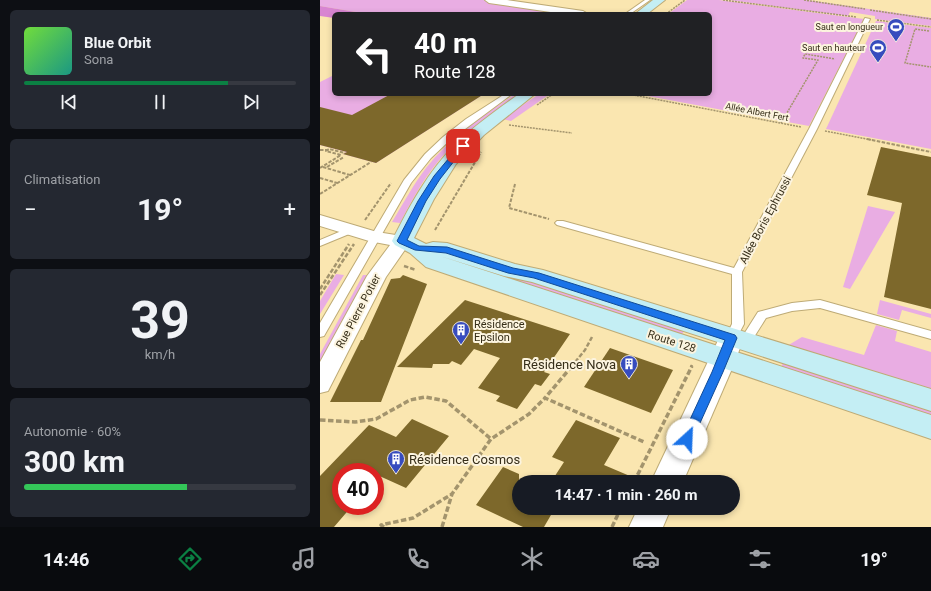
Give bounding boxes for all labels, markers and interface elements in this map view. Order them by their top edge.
sports icon: Saut en longueur [886,17,906,42]
place label: Saut en longueur [816,22,883,32]
text: 40 m [414,27,477,60]
icon: left [348,28,400,80]
text: Blue Orbit [84,34,151,52]
sports icon: Saut en hauteur [868,38,888,63]
place label: Saut en hauteur [802,43,865,53]
text: Sona [84,52,113,67]
text: Route 128 [414,61,496,82]
icon: previous [58,91,80,113]
icon: pause [149,91,171,113]
icon: next [240,91,262,113]
street label: Allée Albert Fert [725,101,790,123]
pin [446,129,480,163]
icon: arrive [452,135,474,157]
text: Climatisation [24,172,100,187]
street label: Allée Boris Ephrussi [737,174,794,266]
text: 19° [137,192,183,227]
text: − [24,197,37,222]
text: + [284,197,296,222]
street label: Rue Pierre Potier [334,272,383,350]
text: 39 [130,290,190,351]
place label: Résidence Epsilon [474,318,525,344]
building icon: Résidence Epsilon [451,320,471,345]
street label: Route 128 [646,328,698,355]
text: km/h [145,347,175,362]
building icon: Résidence Nova [619,354,639,379]
place label: Résidence Nova [523,357,616,372]
position arrow [666,418,708,460]
text: Autonomie · 60% [24,424,121,439]
text: 300 km [24,444,125,479]
building icon: Résidence Cosmos [386,449,406,474]
place label: Résidence Cosmos [409,452,521,467]
speed limit sign: 40 [332,463,384,515]
text: 14:47 · 1 min · 260 m [555,486,697,504]
icon: directions [176,545,204,573]
icon: music [290,545,318,573]
icon: phone [404,545,432,573]
icon: climate [518,545,546,573]
icon: car [632,545,660,573]
icon: filters [746,545,774,573]
text: 14:46 [43,549,89,570]
text: 19° [860,549,888,570]

